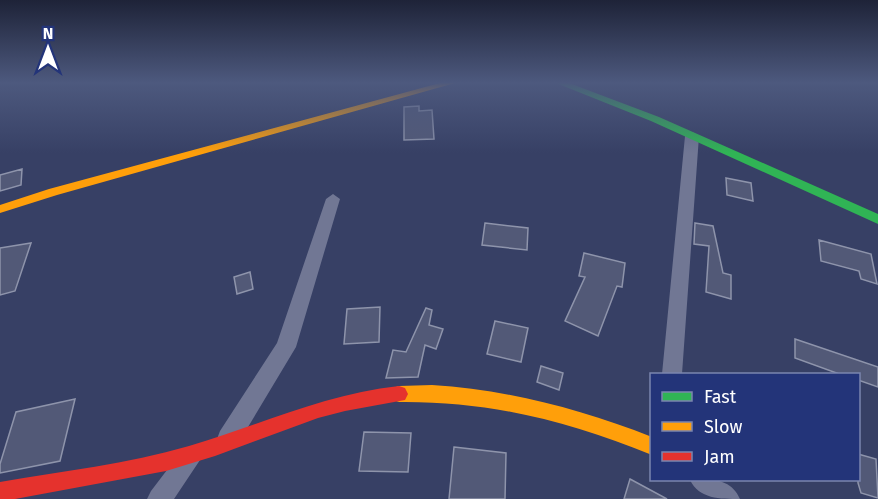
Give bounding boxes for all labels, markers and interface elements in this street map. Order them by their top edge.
north arrow [18,18,78,78]
text: N [43,24,53,43]
legend [650,373,860,481]
text: Fast [704,386,737,408]
text: Slow [704,416,743,438]
text: Jam [704,446,735,468]

